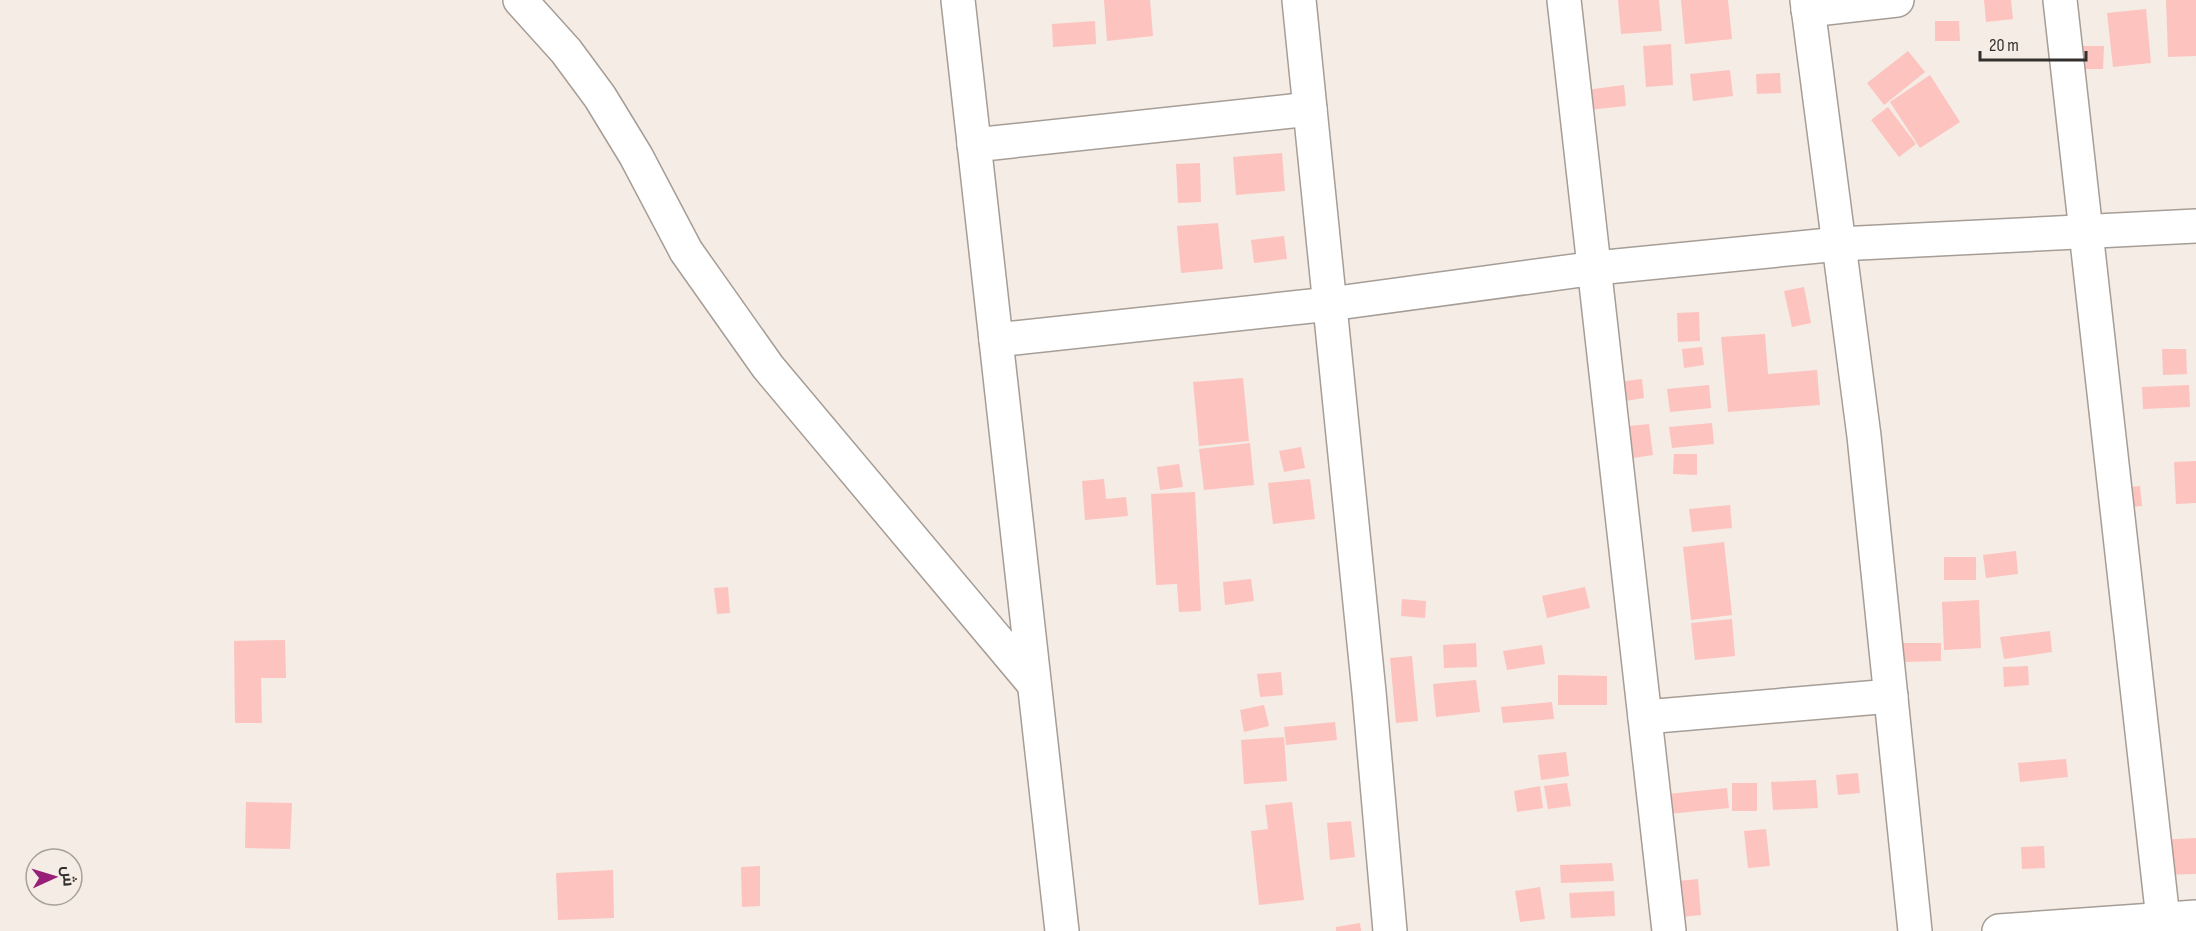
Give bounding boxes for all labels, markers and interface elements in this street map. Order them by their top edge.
scale bar [1980,24,2086,62]
text: 20 m [1989,35,2019,56]
north arrow [24,847,84,907]
text: ش [57,865,78,887]

